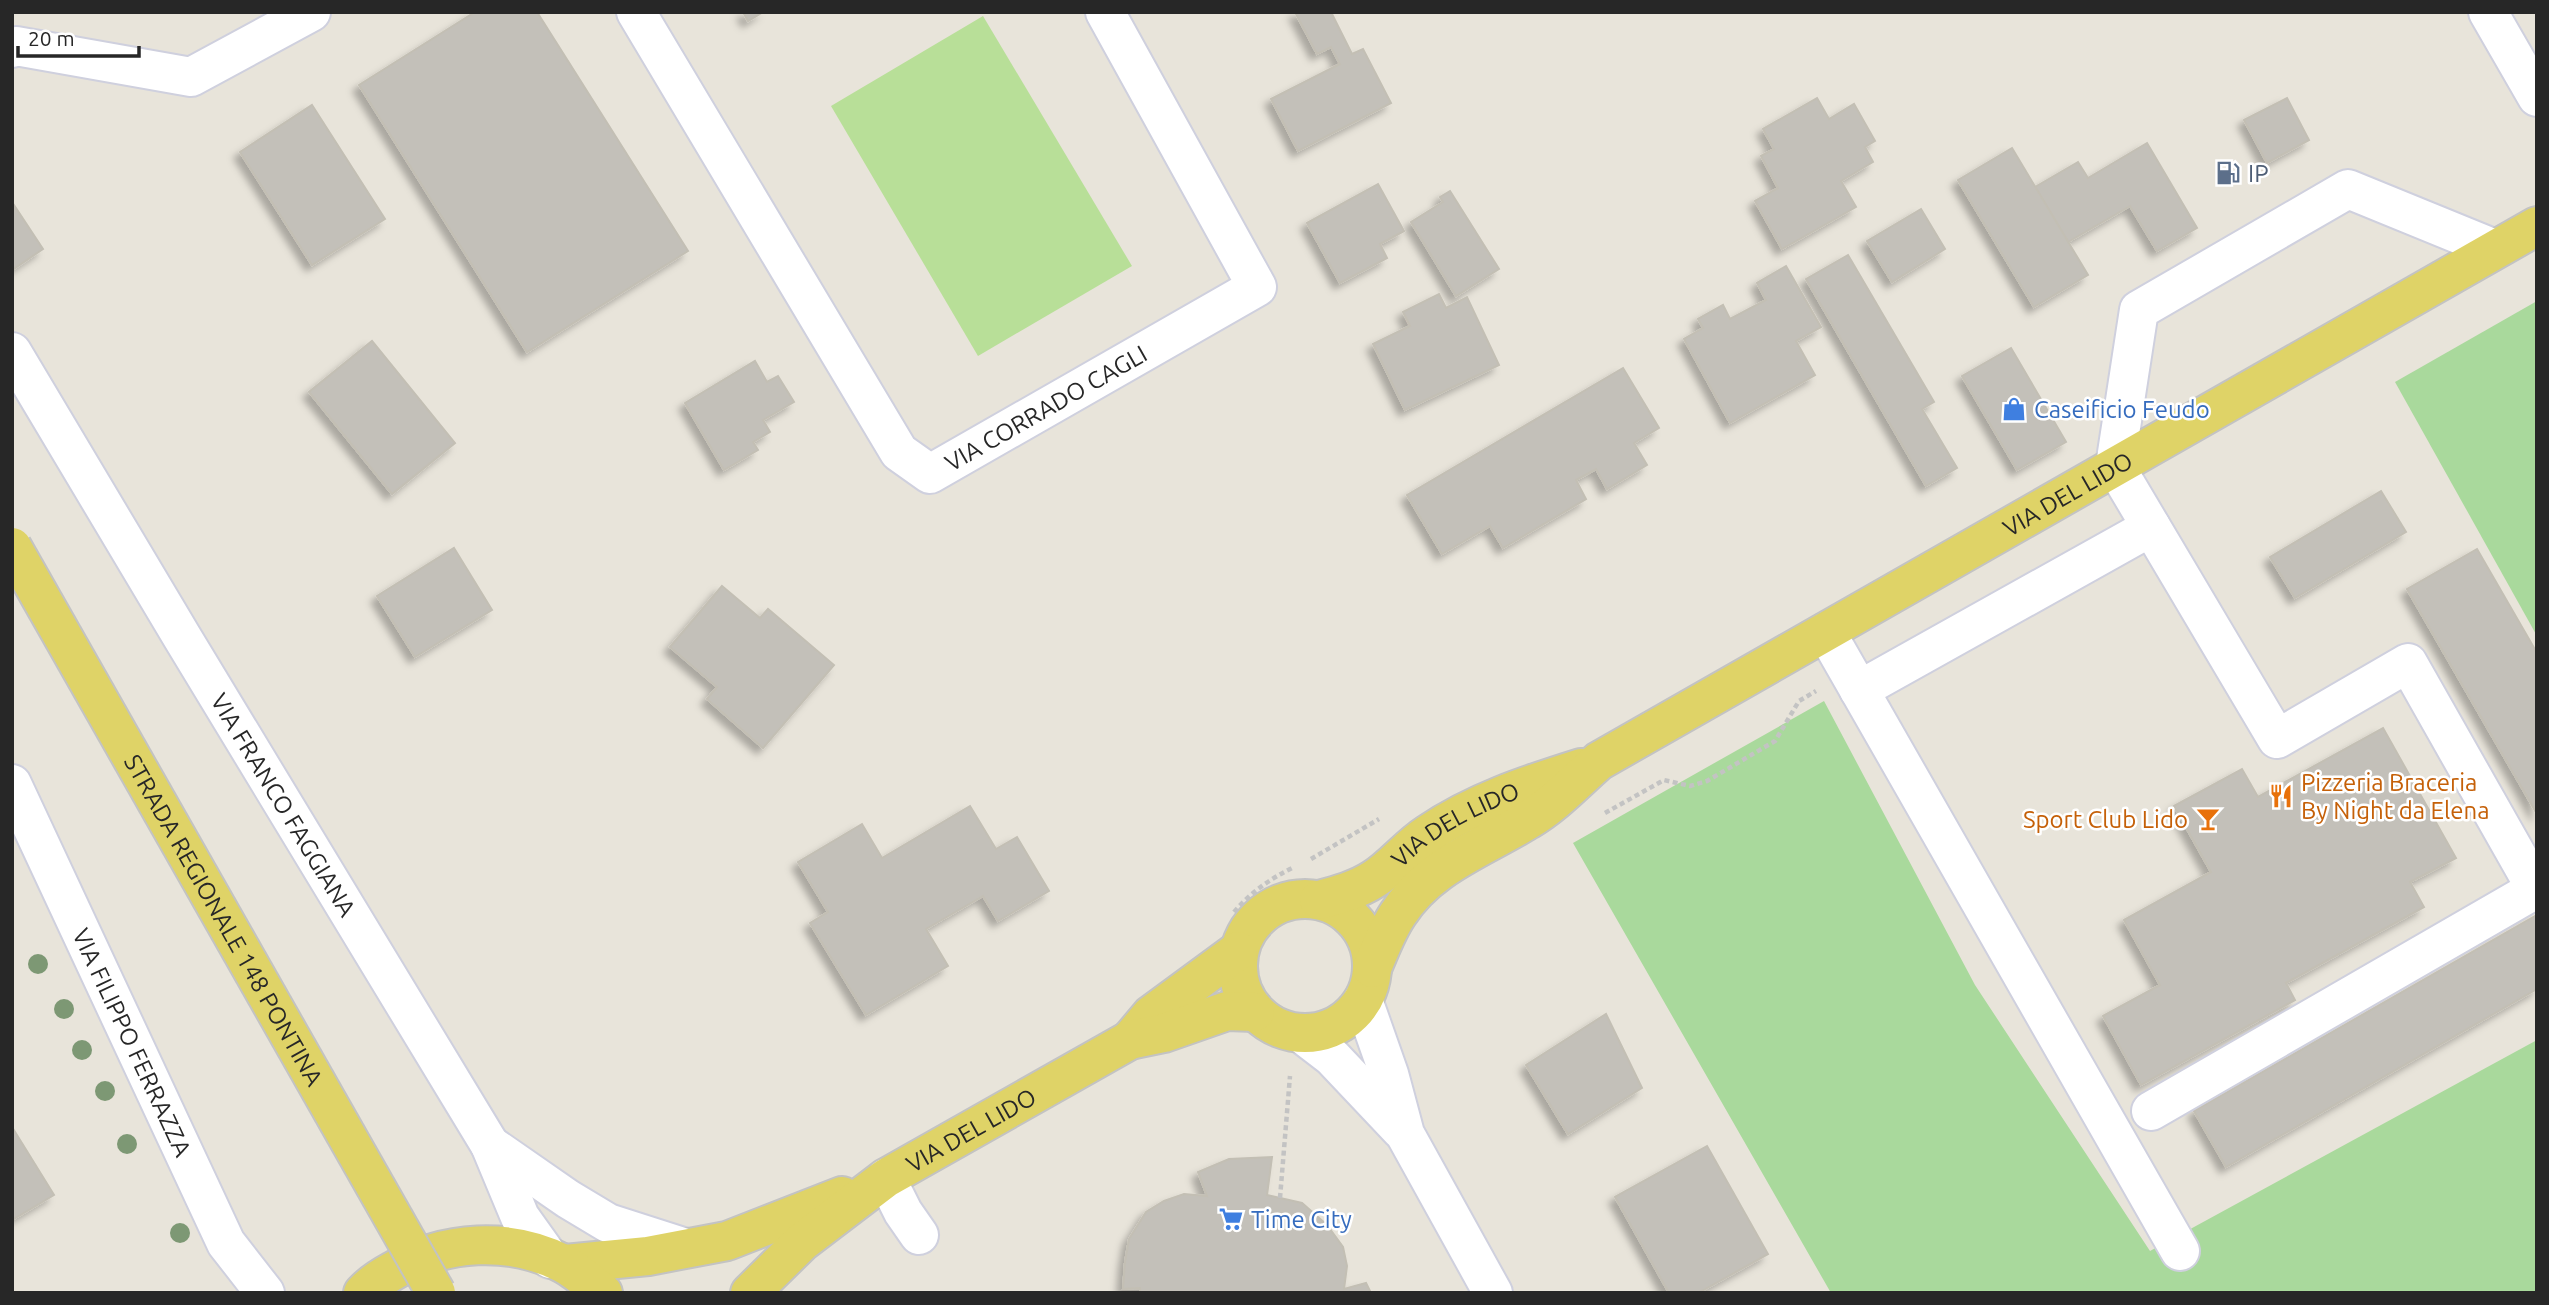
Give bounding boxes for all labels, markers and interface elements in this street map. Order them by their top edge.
scale bar [18,14,138,58]
text: 20 m [28,26,75,50]
fuel station icon: IP [2214,159,2242,187]
place label: IP [2248,160,2269,187]
street label: VIA CORRADO CAGLI [940,340,1151,476]
shop icon: Caseificio Feudo [2000,395,2028,423]
place label: Caseificio Feudo [2034,396,2210,423]
street label: VIA DEL LIDO [1998,446,2137,541]
street label: VIA FRANCO FAGGIANA [206,688,362,921]
street label: STRADA REGIONALE 148 PONTINA [119,750,329,1091]
place label: Pizzeria Braceria By Night da Elena [2301,769,2490,824]
street label: VIA DEL LIDO [1385,776,1523,872]
restaurant icon: Pizzeria Braceria By Night da Elena [2267,782,2295,810]
bar icon: Sport Club Lido [2194,805,2222,833]
place label: Sport Club Lido [2023,806,2188,833]
street label: VIA FILIPPO FERRAZZA [68,924,197,1161]
street label: VIA DEL LIDO [901,1083,1041,1177]
supermarket icon: Time City [1217,1205,1245,1233]
place label: Time City [1251,1206,1352,1233]

